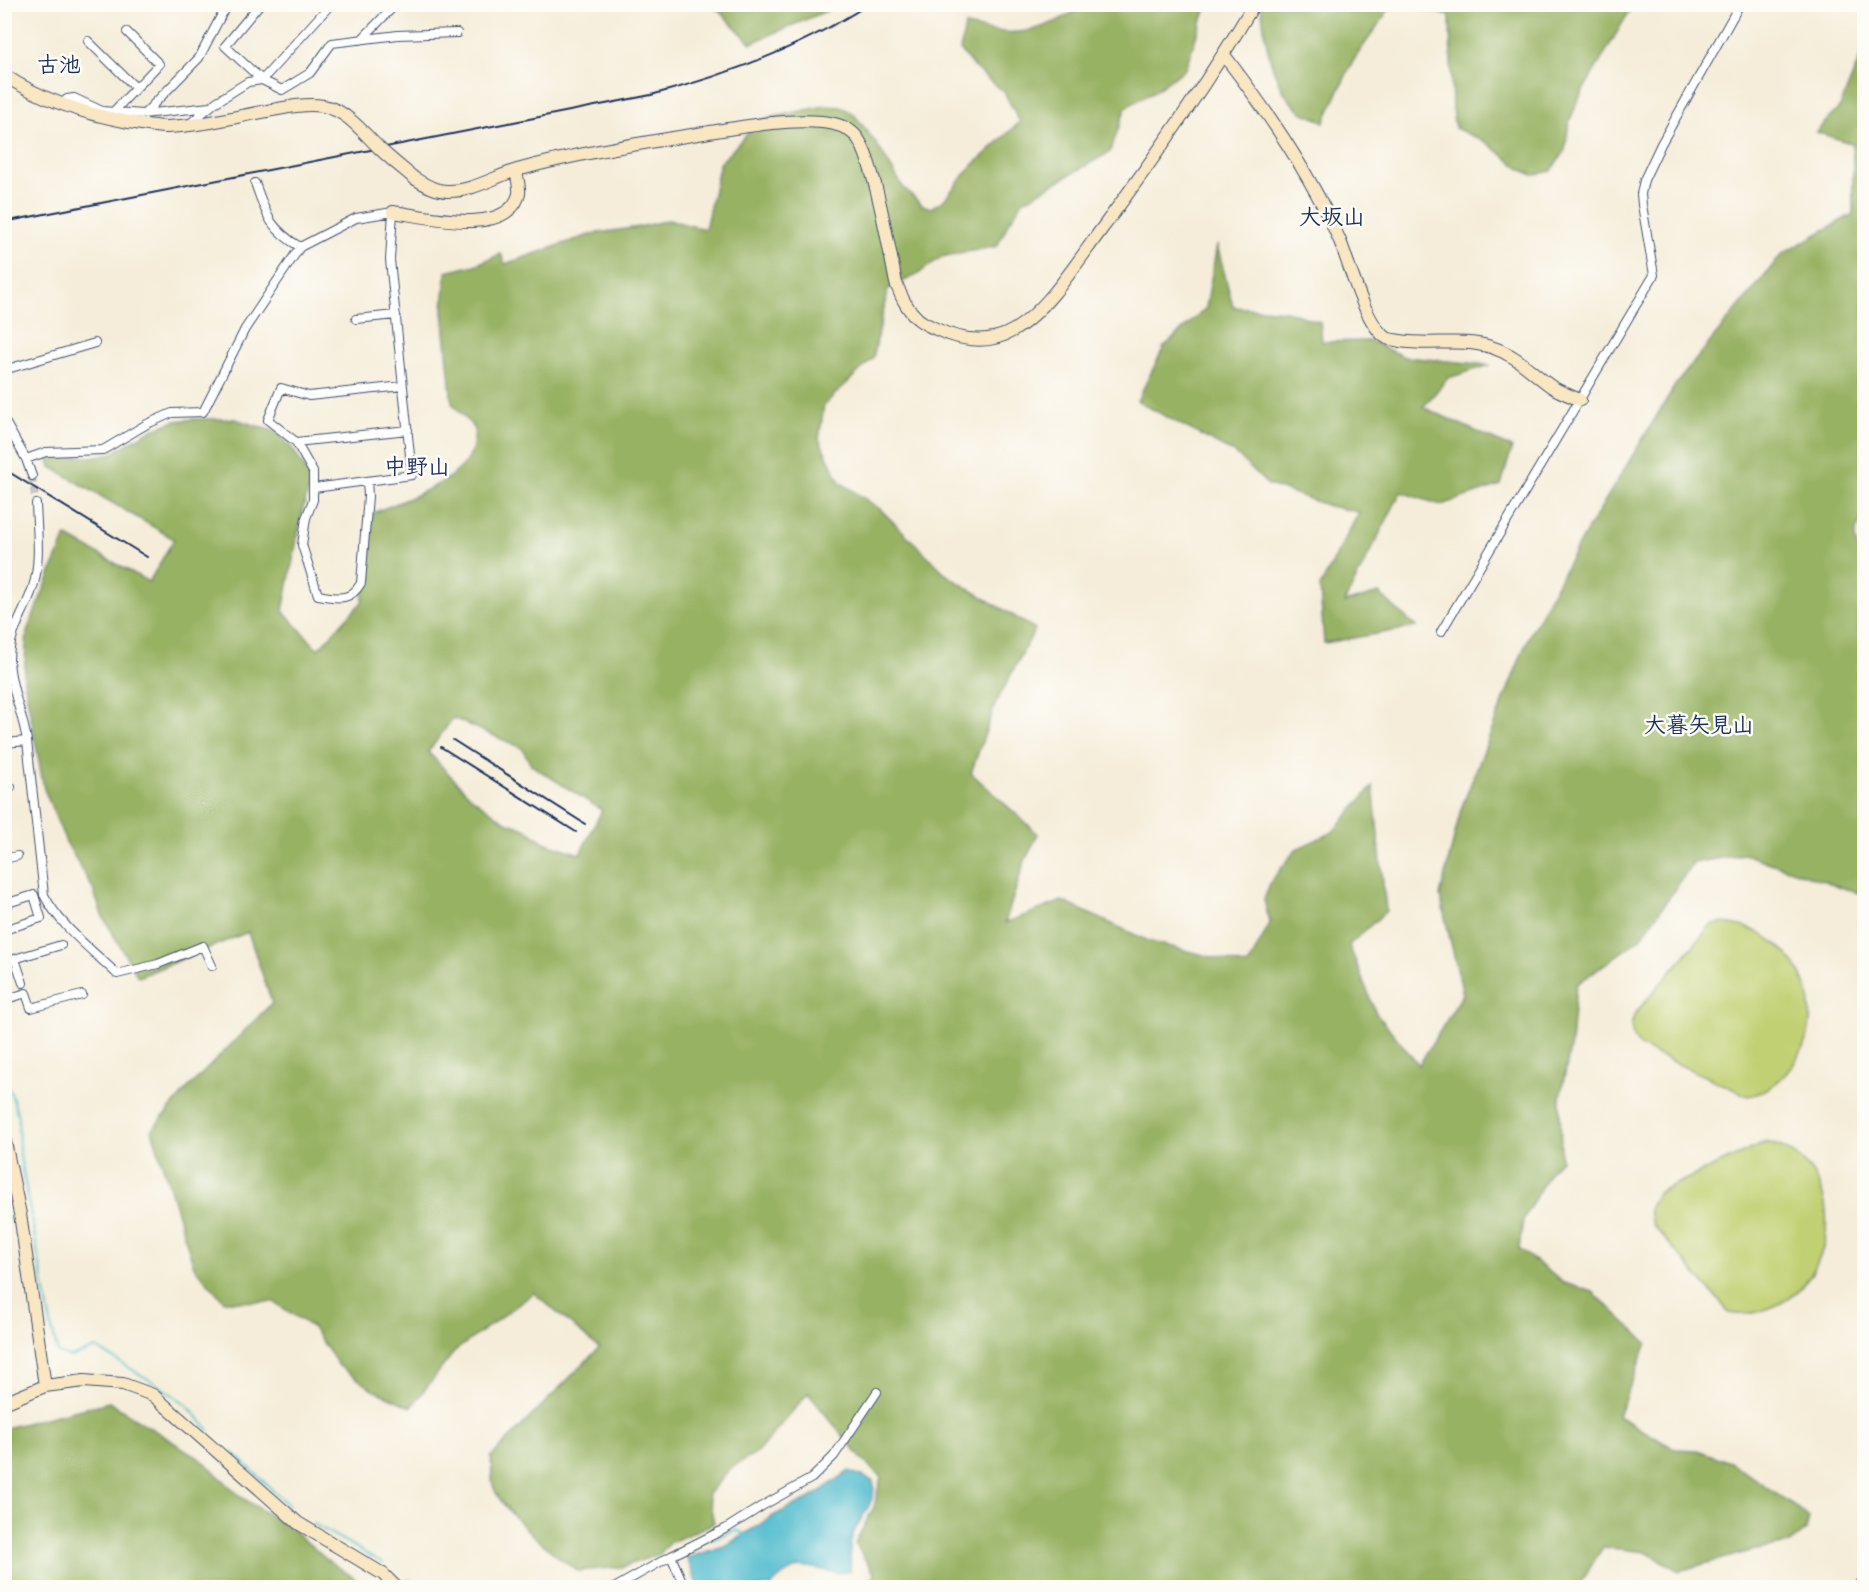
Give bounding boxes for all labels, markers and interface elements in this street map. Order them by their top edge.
district label: 古池 [37,54,81,81]
district label: 大坂山 [1299,206,1365,233]
district label: 中野山 [384,455,450,483]
district label: 大暮矢見山 [1644,713,1754,741]

